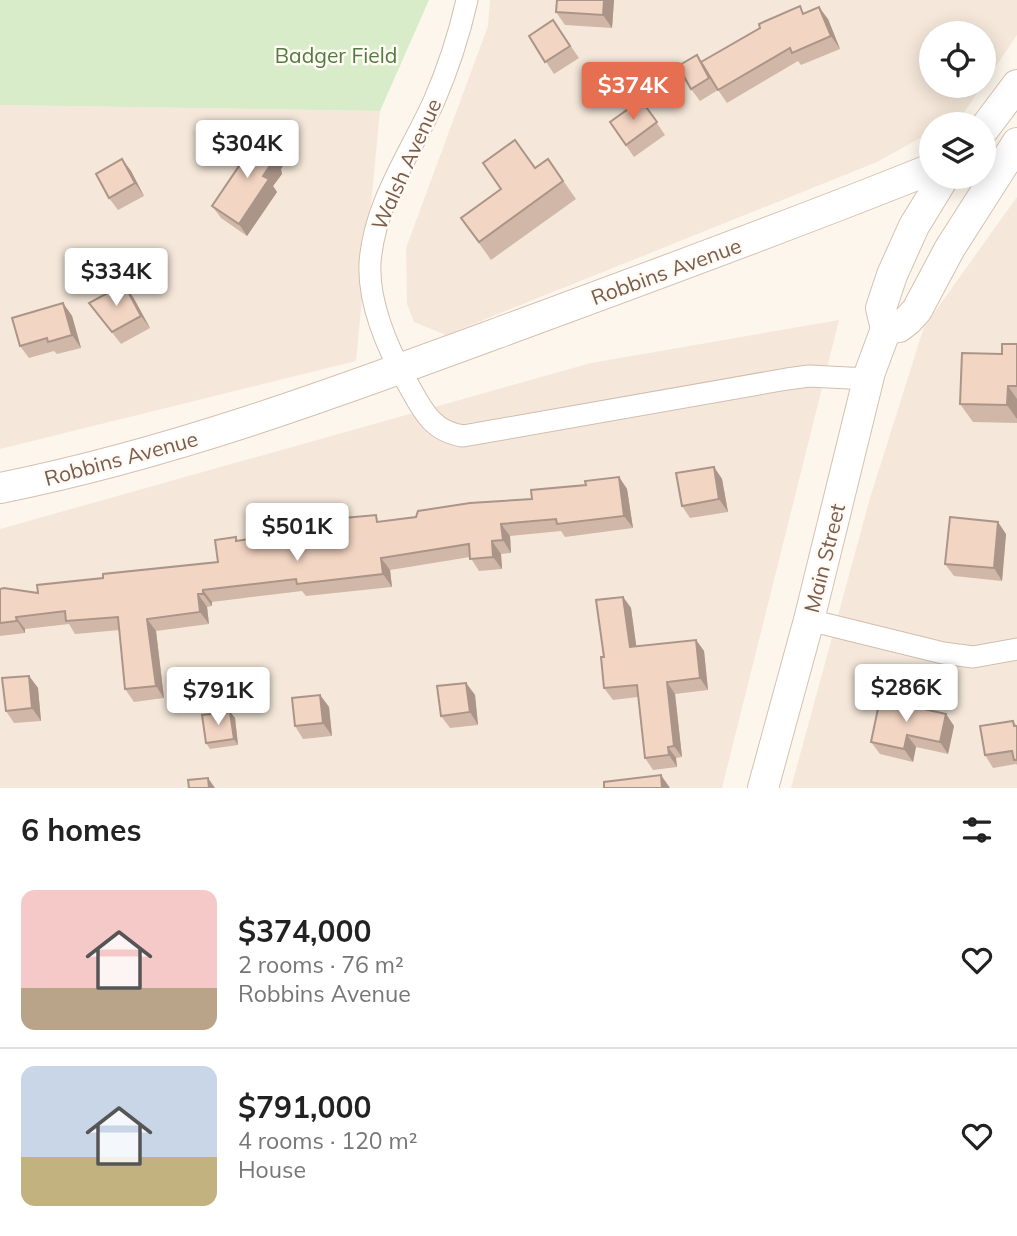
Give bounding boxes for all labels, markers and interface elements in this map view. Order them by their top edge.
map controls [919,21,996,189]
button: locate [919,21,996,98]
park label: Badger Field [275,42,397,68]
pin: $374K [584,62,682,122]
text: $374K [598,70,668,99]
street label: Walsh Avenue [365,94,447,234]
button: layers [919,112,996,189]
pin: $304K [198,120,296,180]
text: $304K [212,128,282,157]
street label: Robbins Avenue [587,232,745,310]
pin: $334K [67,248,165,308]
text: $334K [81,256,151,285]
street label: Robbins Avenue [41,425,201,491]
street label: Main Street [798,501,850,615]
pin: $501K [248,504,346,563]
text: $501K [262,511,332,540]
pin: $286K [857,664,955,724]
pin: $791K [169,668,267,727]
text: $286K [871,672,941,701]
text: $791K [183,675,253,704]
text: 6 homes [21,811,142,849]
icon: filters [958,811,996,849]
text: $374,000 [238,912,371,950]
icon: home [77,918,161,1002]
icon: heart [958,941,996,979]
text: 2 rooms · 76 m² [238,950,404,979]
text: Robbins Avenue [238,979,411,1008]
text: $791,000 [238,1088,371,1126]
icon: home [77,1094,161,1178]
icon: heart [958,1117,996,1155]
text: 4 rooms · 120 m² [238,1126,418,1155]
text: House [238,1155,306,1184]

